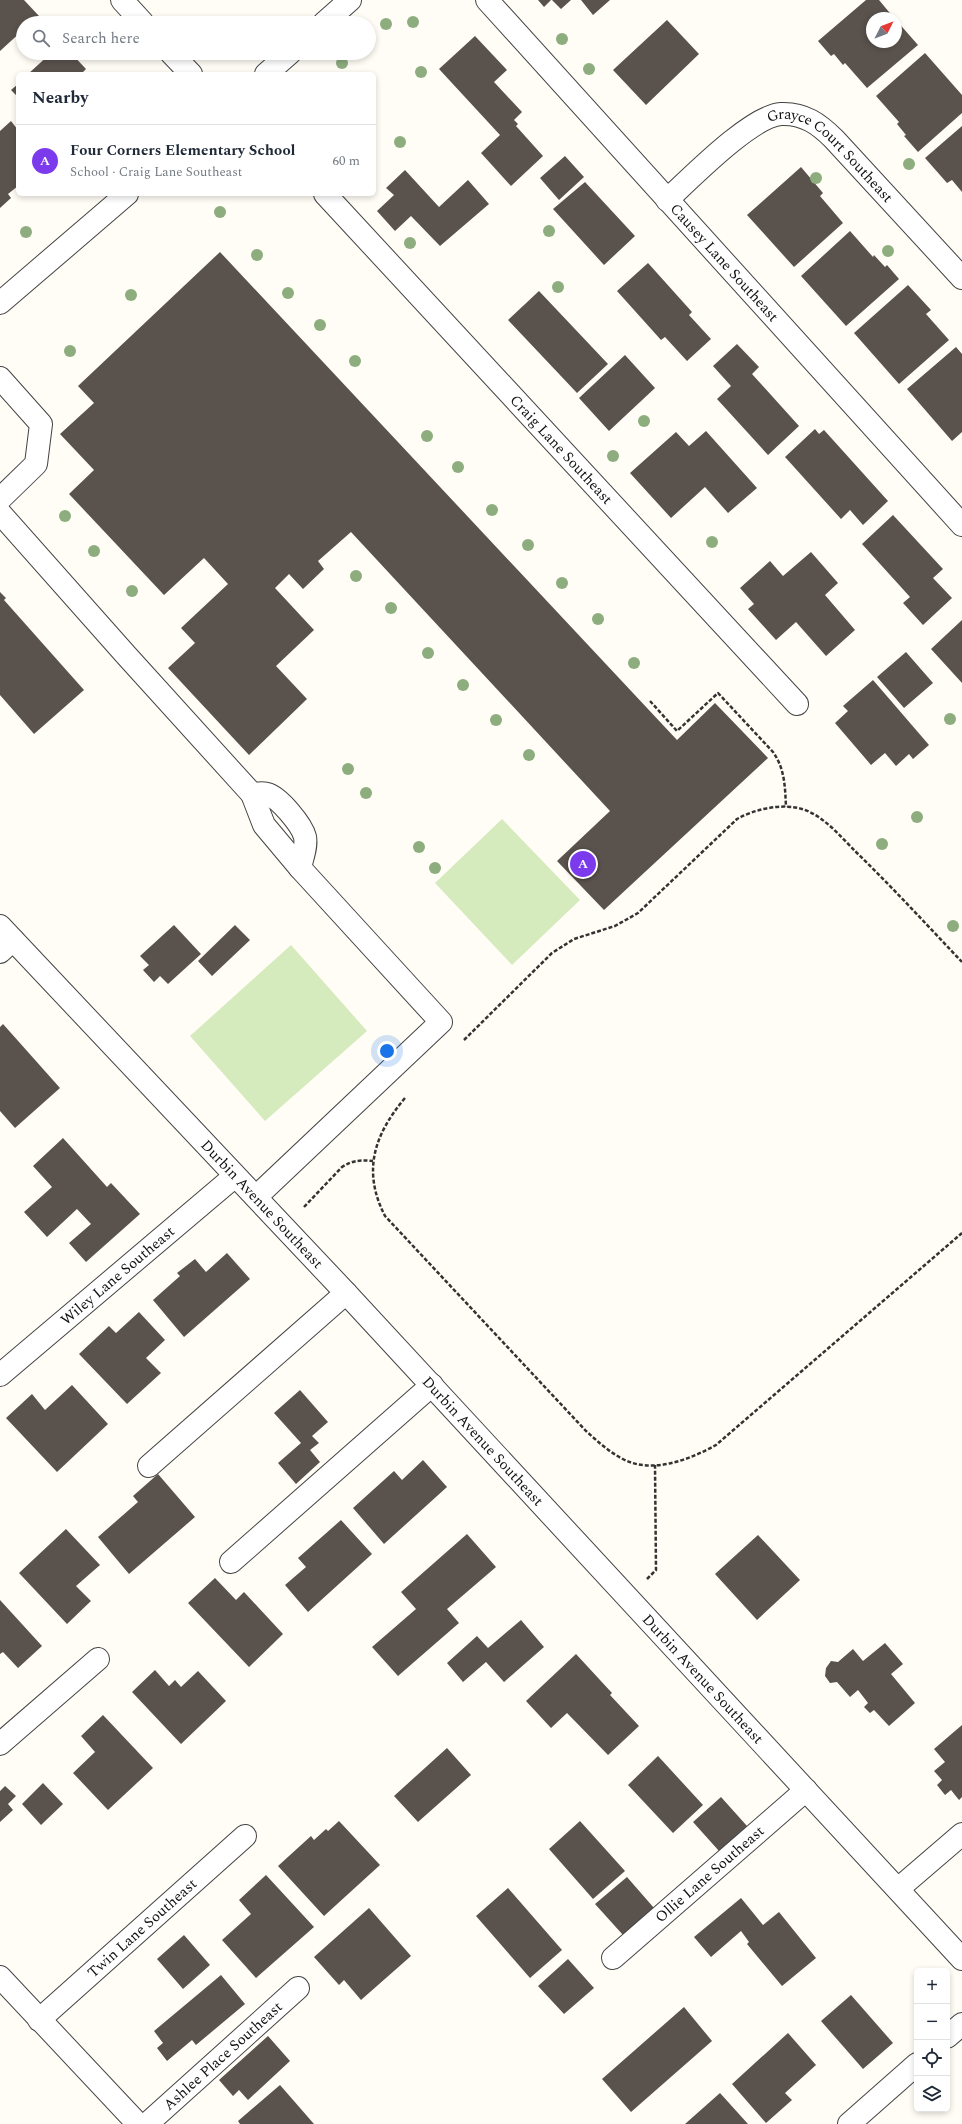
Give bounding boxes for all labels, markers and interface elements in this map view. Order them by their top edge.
north arrow [866,12,902,48]
search box [16,16,376,60]
icon: search [30,27,52,49]
text: Search here [62,27,140,50]
text: Nearby [32,85,88,111]
street label: Grayce Court Southeast [764,103,898,208]
text: Four Corners Elementary School [70,139,295,162]
text: A [40,151,50,171]
text: 60 m [333,151,360,171]
text: School · Craig Lane Southeast [70,162,242,182]
street label: Causey Lane Southeast [664,198,784,327]
street label: Craig Lane Southeast [504,390,618,510]
pin: A [570,849,596,879]
your location [377,1041,397,1061]
street label: Durbin Avenue Southeast [195,1135,328,1274]
street label: Wiley Lane Southeast [56,1221,180,1331]
street label: Durbin Avenue Southeast [416,1371,549,1512]
street label: Durbin Avenue Southeast [636,1609,769,1749]
street label: Ollie Lane Southeast [650,1820,770,1928]
street label: Twin Lane Southeast [82,1873,202,1984]
map controls [914,1968,950,2112]
button: + [914,1968,950,2004]
street label: Ashlee Place Southeast [158,1996,288,2116]
button: − [914,2004,950,2040]
button: locate [914,2040,950,2076]
button: layers [914,2076,950,2112]

